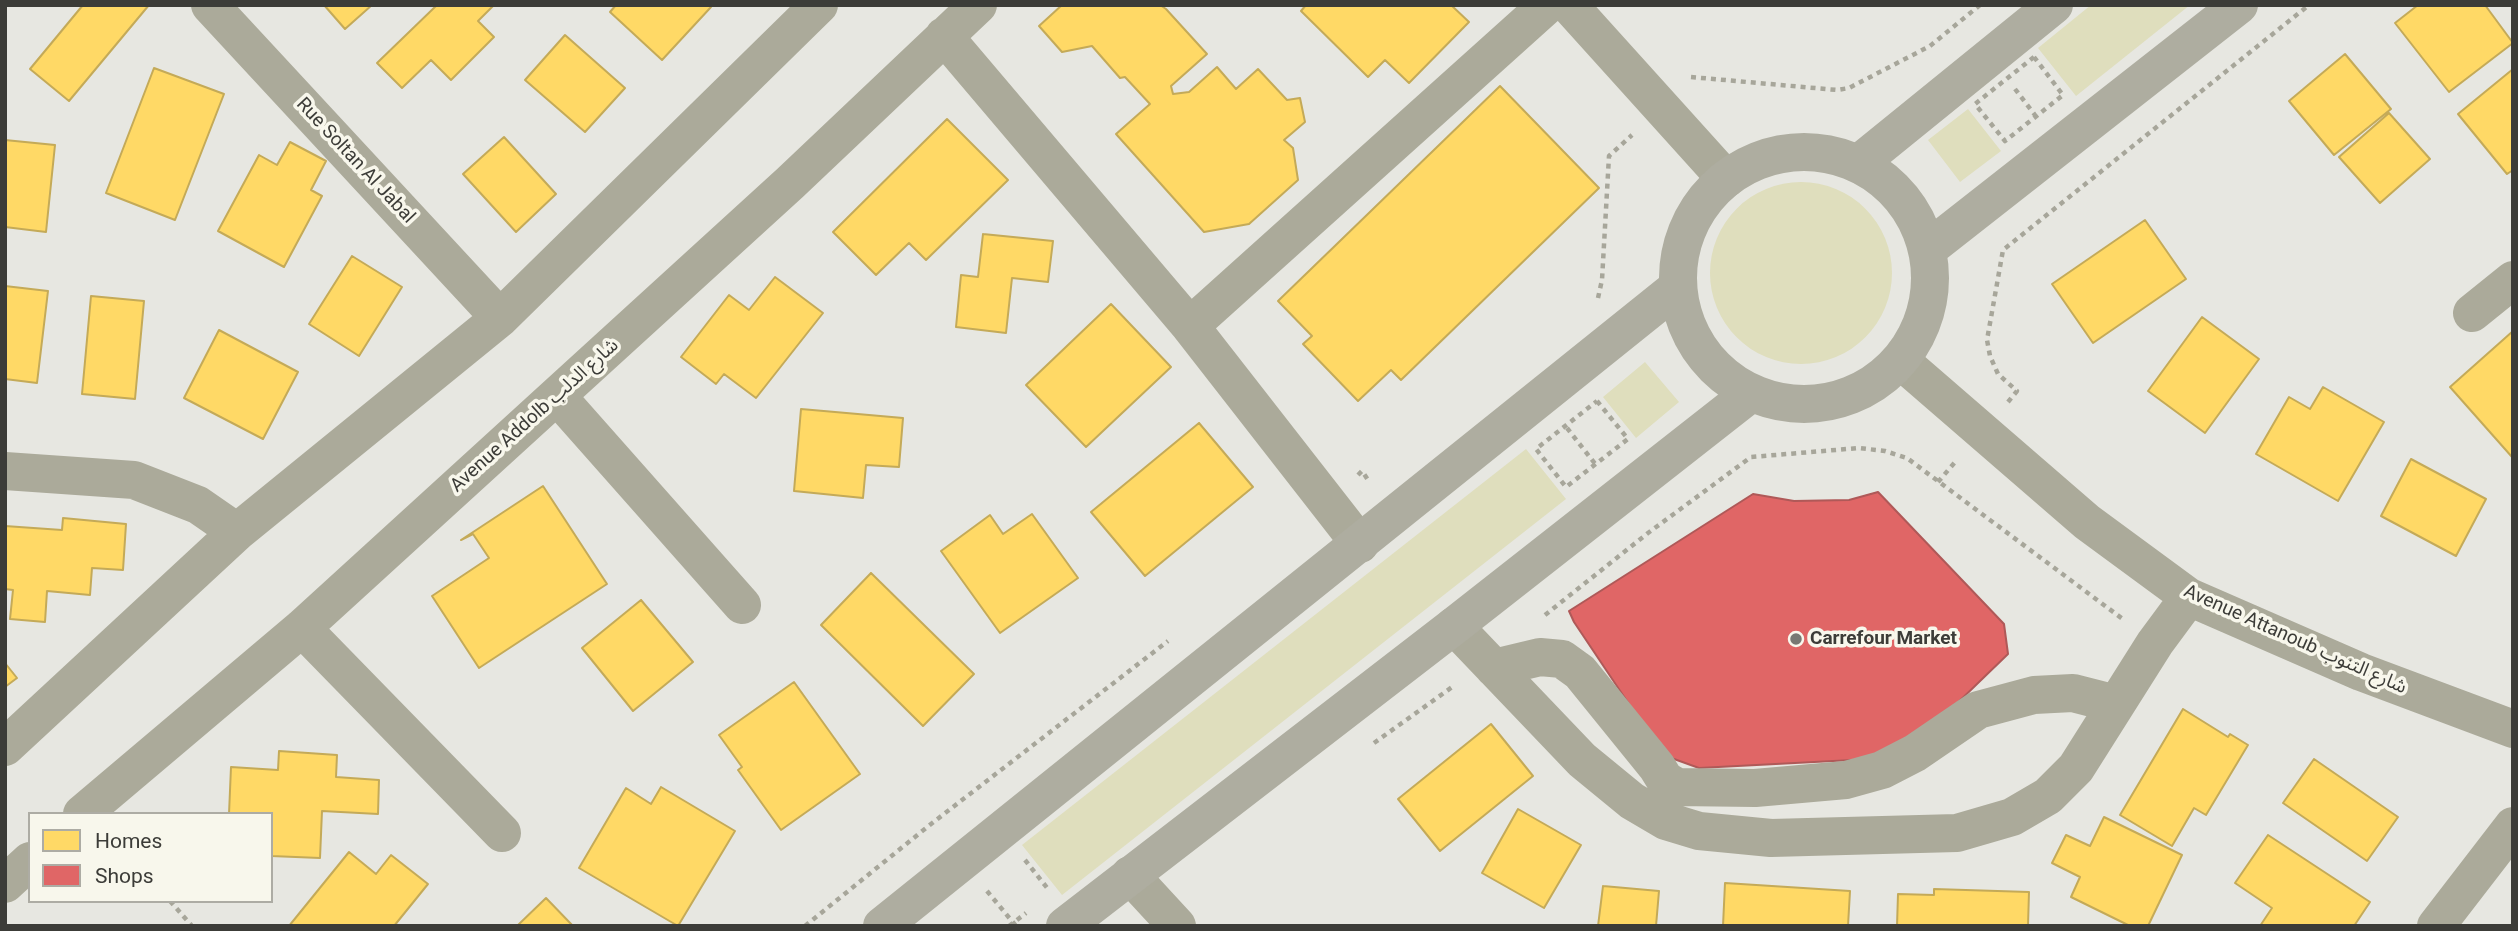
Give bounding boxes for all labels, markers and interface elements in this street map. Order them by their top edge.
street label: Rue Soltan Al Jabal [291,93,419,229]
street label: Avenue Addolb شارع الدلب [446,334,624,498]
street label: Avenue Attanoub شارع التنوب [2180,580,2410,700]
place label: Carrefour Market [1810,628,1957,650]
marker: Carrefour Market [1788,631,1804,647]
legend [28,812,273,903]
text: Homes [95,829,162,853]
text: Shops [95,864,154,888]

